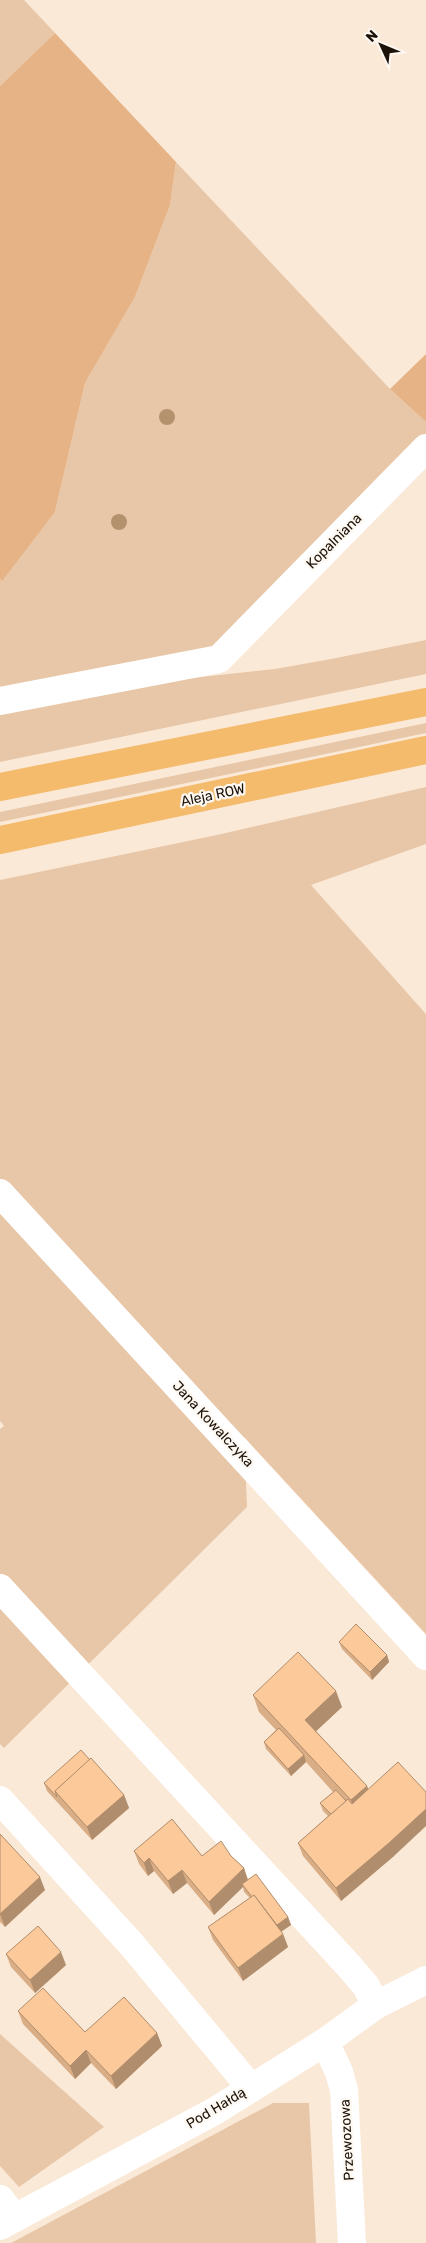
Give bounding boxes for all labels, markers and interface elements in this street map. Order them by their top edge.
north arrow [356,20,406,70]
text: N [362,27,382,46]
street label: Kopalniana [303,510,365,572]
street label: Aleja ROW [179,780,247,810]
street label: Jana Kowalczyka [169,1377,257,1471]
street label: Pod Hałdą [183,2084,249,2132]
street label: Przewozowa [336,2099,358,2181]

